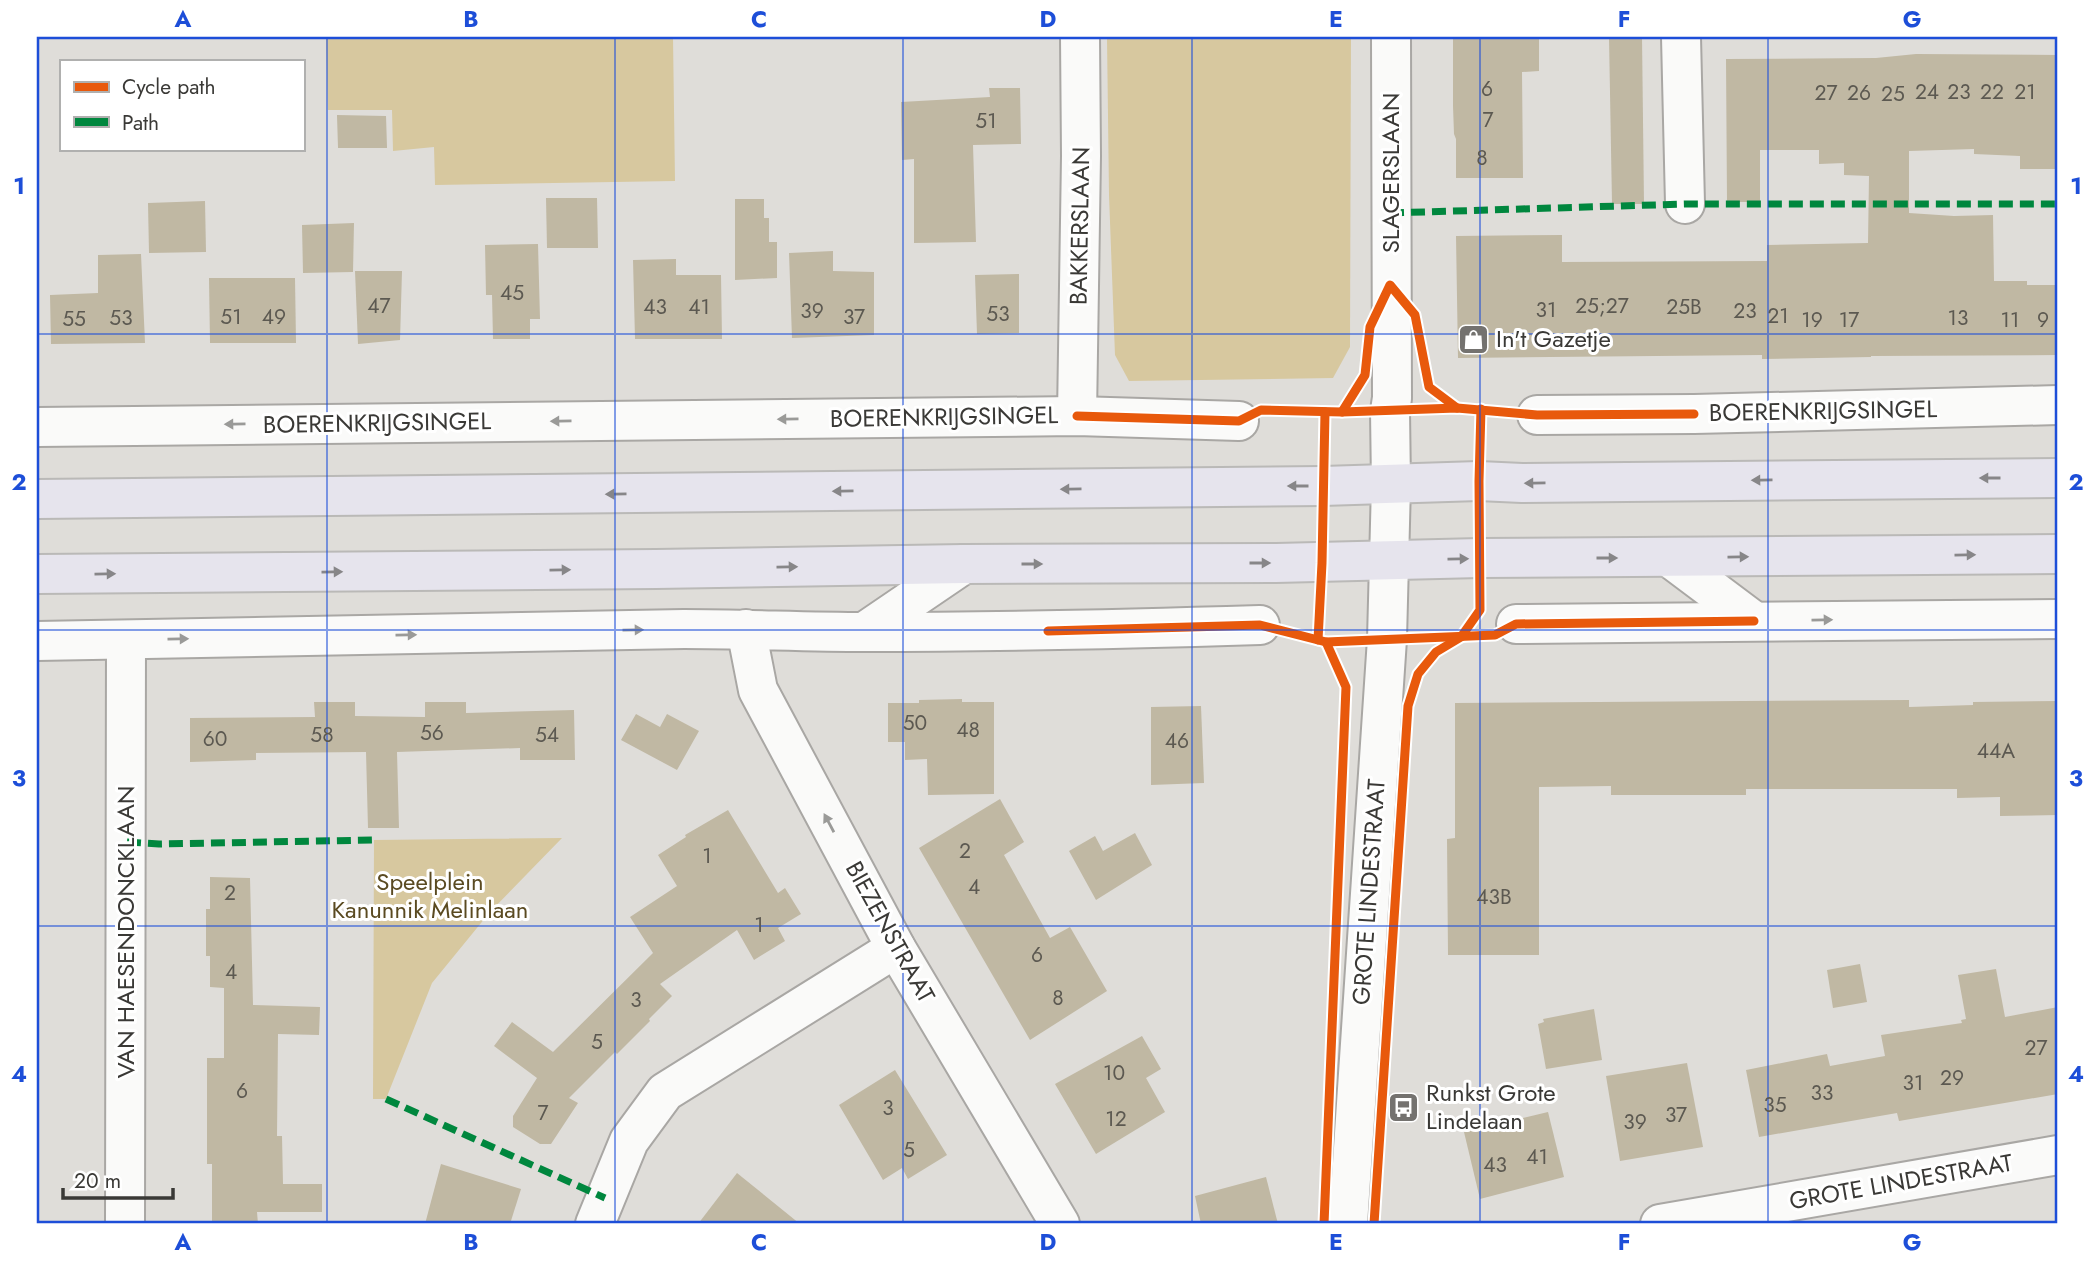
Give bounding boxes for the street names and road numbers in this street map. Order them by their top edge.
street label: SLAGERSLAAN [1373,93,1408,253]
street label: BAKKERSLAAN [1061,147,1098,305]
street label: BOERENKRIJGSINGEL [1709,391,1938,430]
street label: BOERENKRIJGSINGEL [830,397,1059,436]
street label: BOERENKRIJGSINGEL [263,403,492,442]
street label: GROTE LINDESTRAAT [1343,778,1394,1006]
street label: VAN HAESENDONCKLAAN [108,786,143,1078]
street label: BIEZENSTRAAT [837,855,944,1009]
street label: GROTE LINDESTRAAT [1786,1145,2015,1218]

